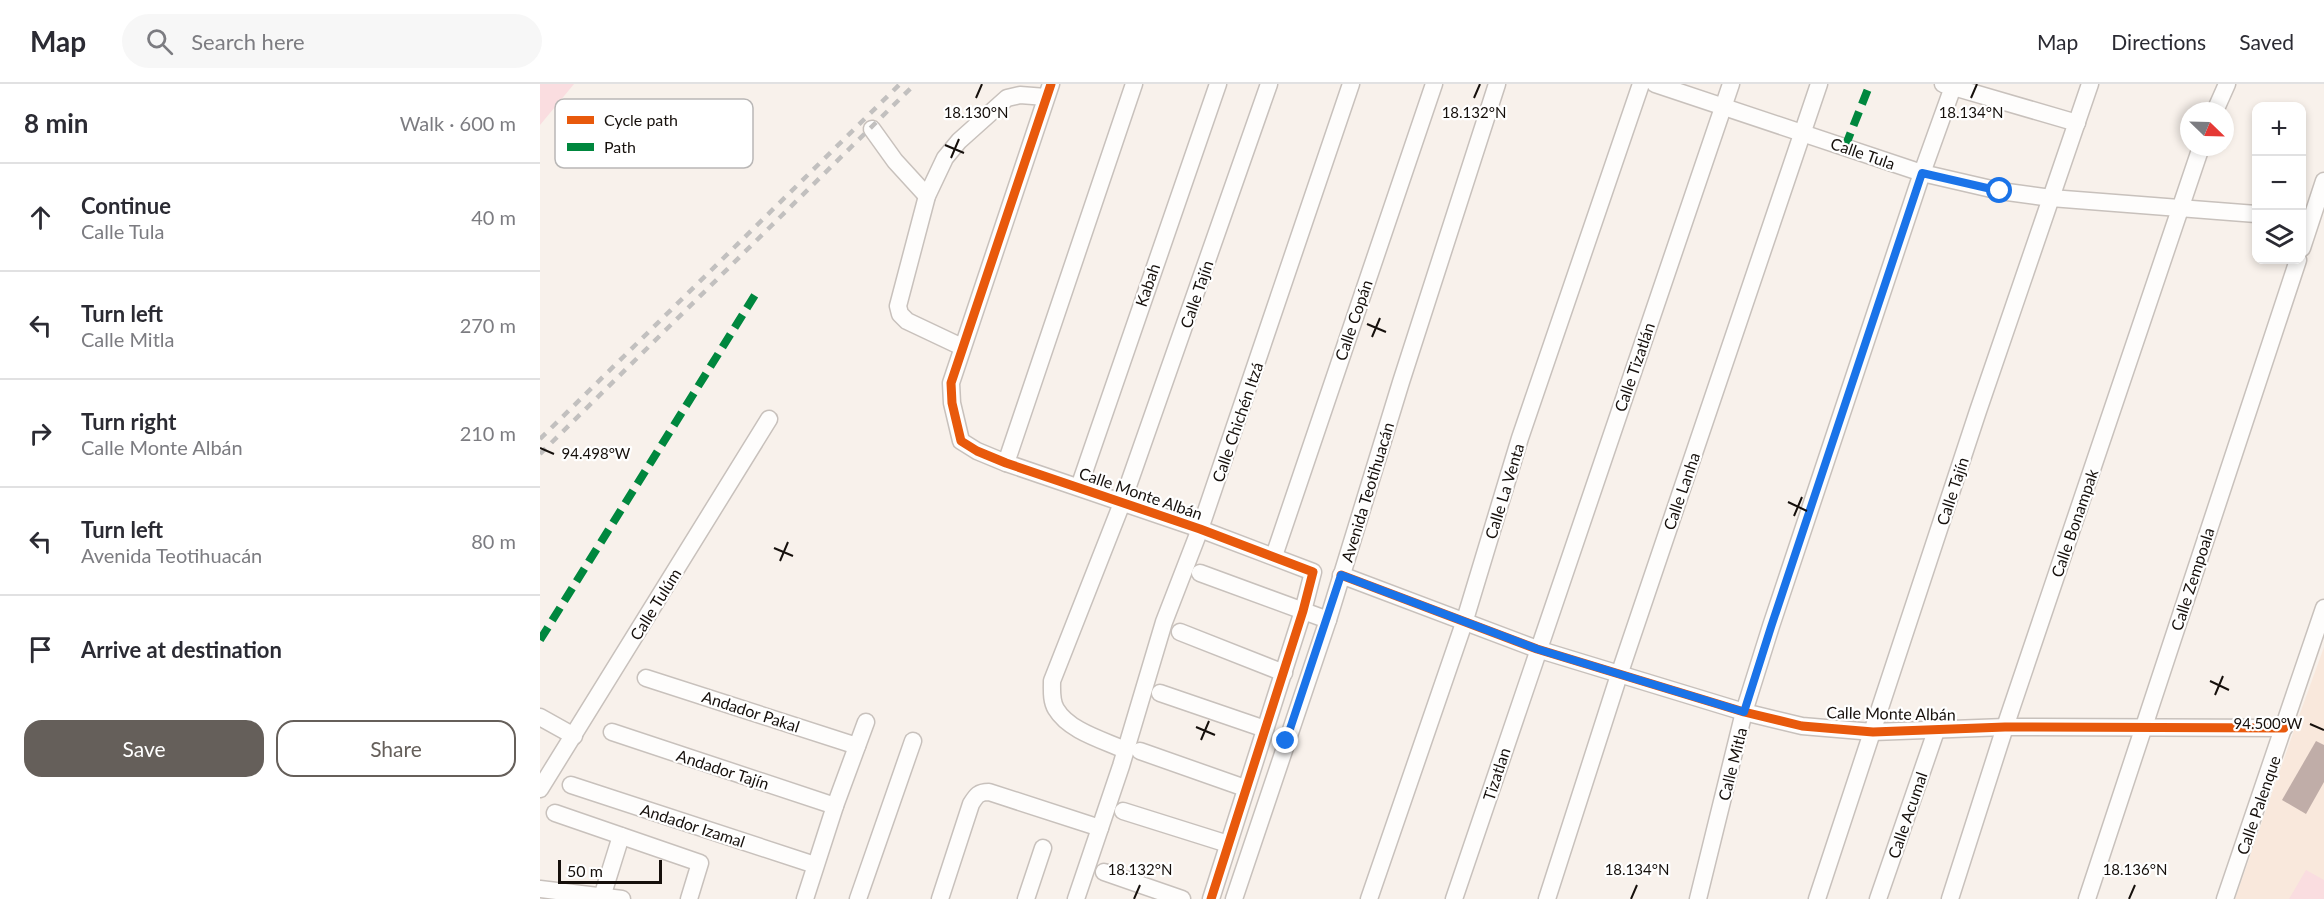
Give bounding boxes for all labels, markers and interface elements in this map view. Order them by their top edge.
search box [122,14,542,68]
text: Map [30,24,86,58]
icon: search [143,25,176,58]
text: Search here [191,28,305,55]
text: Map [2037,29,2078,54]
text: Directions [2111,29,2206,54]
text: Saved [2239,29,2294,54]
legend [555,99,753,168]
north arrow [2180,102,2234,156]
map controls [2252,102,2306,264]
button: + [2252,102,2306,156]
text: 18.130°N [944,103,1008,121]
text: 18.132°N [1442,103,1506,121]
text: 18.134°N [1939,103,2003,121]
text: 8 min [24,107,88,139]
text: Cycle path [604,110,678,129]
text: Walk · 600 m [400,111,516,135]
street label: Calle Tula [1828,133,1898,173]
text: Path [604,137,636,156]
button: − [2252,156,2306,210]
route start [1986,177,2012,203]
text: Continue [81,192,171,219]
icon: ahead [24,201,57,234]
text: 40 m [471,205,516,229]
button: layers [2252,210,2306,264]
text: Calle Tula [81,219,164,243]
street label: Calle Tajín [1176,258,1216,330]
street label: Kabah [1131,261,1163,309]
street label: Calle Copán [1330,277,1376,363]
text: Turn left [81,300,163,327]
icon: left [24,309,57,342]
text: 270 m [460,313,516,337]
street label: Calle Tizatlán [1610,320,1658,414]
text: Calle Mitla [81,327,174,351]
street label: Calle Chichén Itzá [1208,360,1266,484]
text: Turn right [81,408,176,435]
icon: right [24,417,57,450]
street label: Avenida Teotihuacán [1337,420,1397,564]
text: 210 m [460,421,516,445]
text: Calle Monte Albán [81,435,243,459]
street label: Calle La Venta [1480,441,1528,541]
text: 94.498°W [562,444,631,462]
street label: Calle Lanha [1659,450,1703,532]
street label: Calle Tajín [1932,455,1972,527]
street label: Calle Monte Albán [1077,463,1205,523]
street label: Calle Bonampak [2047,466,2102,580]
text: Turn left [81,516,163,543]
icon: left [24,525,57,558]
street label: Calle Zempoala [2166,525,2218,633]
text: 80 m [471,529,516,553]
text: Avenida Teotihuacán [81,543,262,567]
street label: Calle Tulúm [626,565,684,643]
icon: arrive [24,633,57,666]
text: Arrive at destination [81,636,282,663]
street label: Andador Pakal [700,686,802,736]
street label: Calle Monte Albán [1826,702,1956,724]
text: 94.500°W [2234,714,2303,732]
button: Save [24,720,264,777]
button: Share [276,720,516,777]
street label: Calle Mitla [1714,725,1750,803]
route end [1272,727,1298,753]
street label: Andador Tajín [674,745,772,793]
street label: Tizatlan [1479,745,1513,803]
street label: Calle Palenque [2232,753,2284,857]
street label: Calle Acumal [1883,769,1931,861]
street label: Andador Izamal [638,799,748,851]
scale bar [558,857,662,884]
text: 18.132°N [1108,860,1172,878]
text: 18.134°N [1605,860,1669,878]
text: 18.136°N [2103,860,2167,878]
text: 50 m [567,861,603,880]

